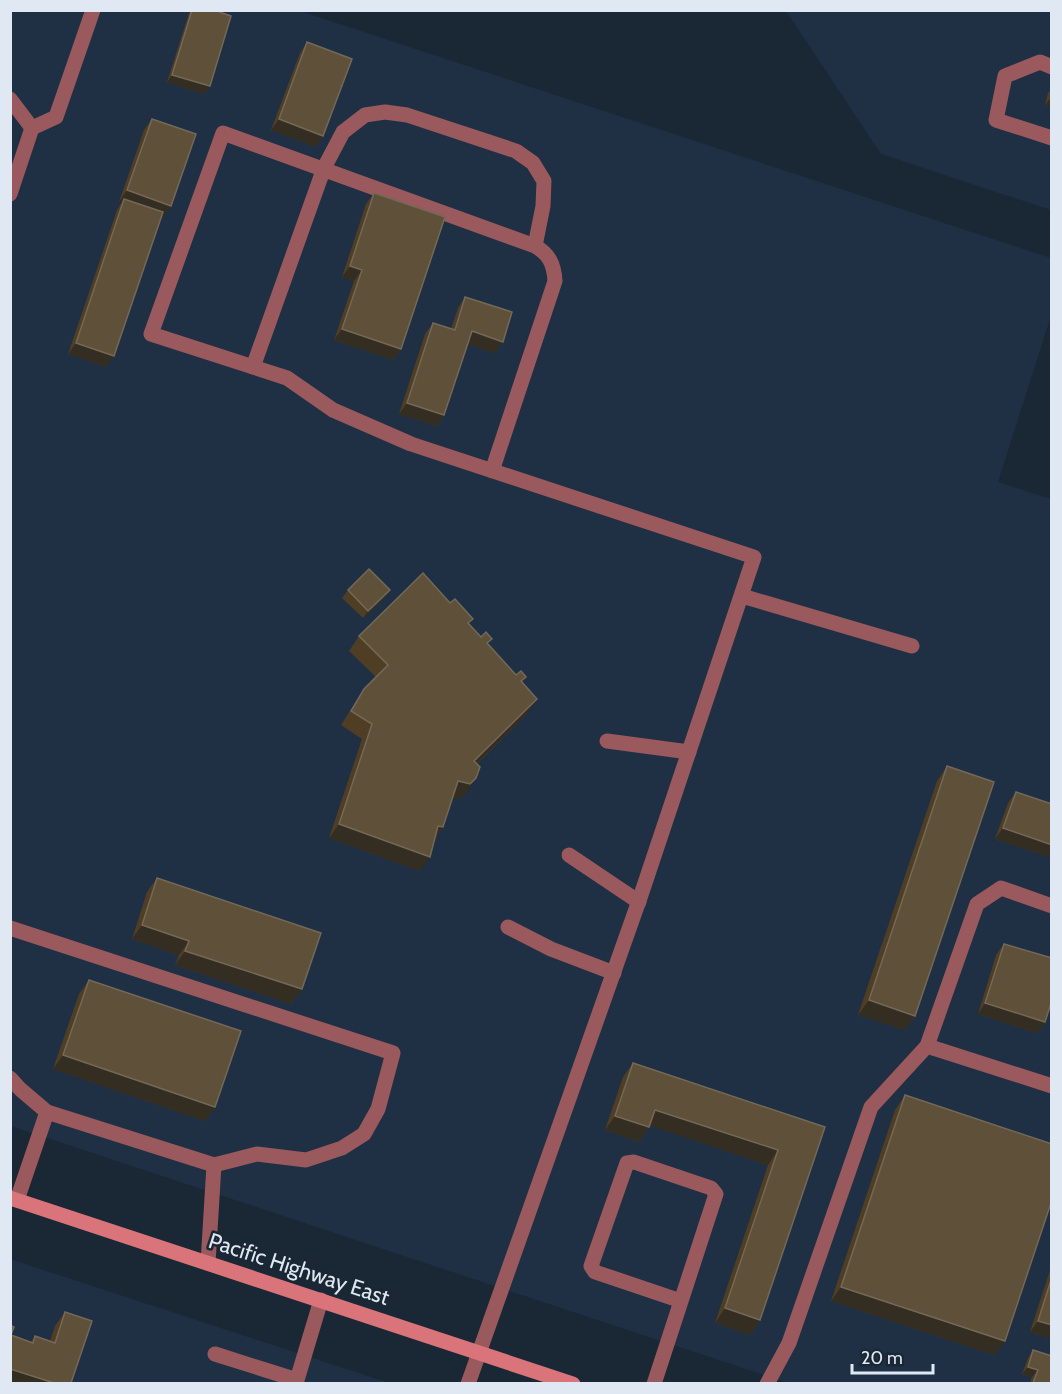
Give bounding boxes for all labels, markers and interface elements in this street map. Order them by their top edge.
street label: Pacific Highway East [205,1227,393,1311]
scale bar [852,1337,933,1375]
text: 20 m [861,1347,903,1369]

